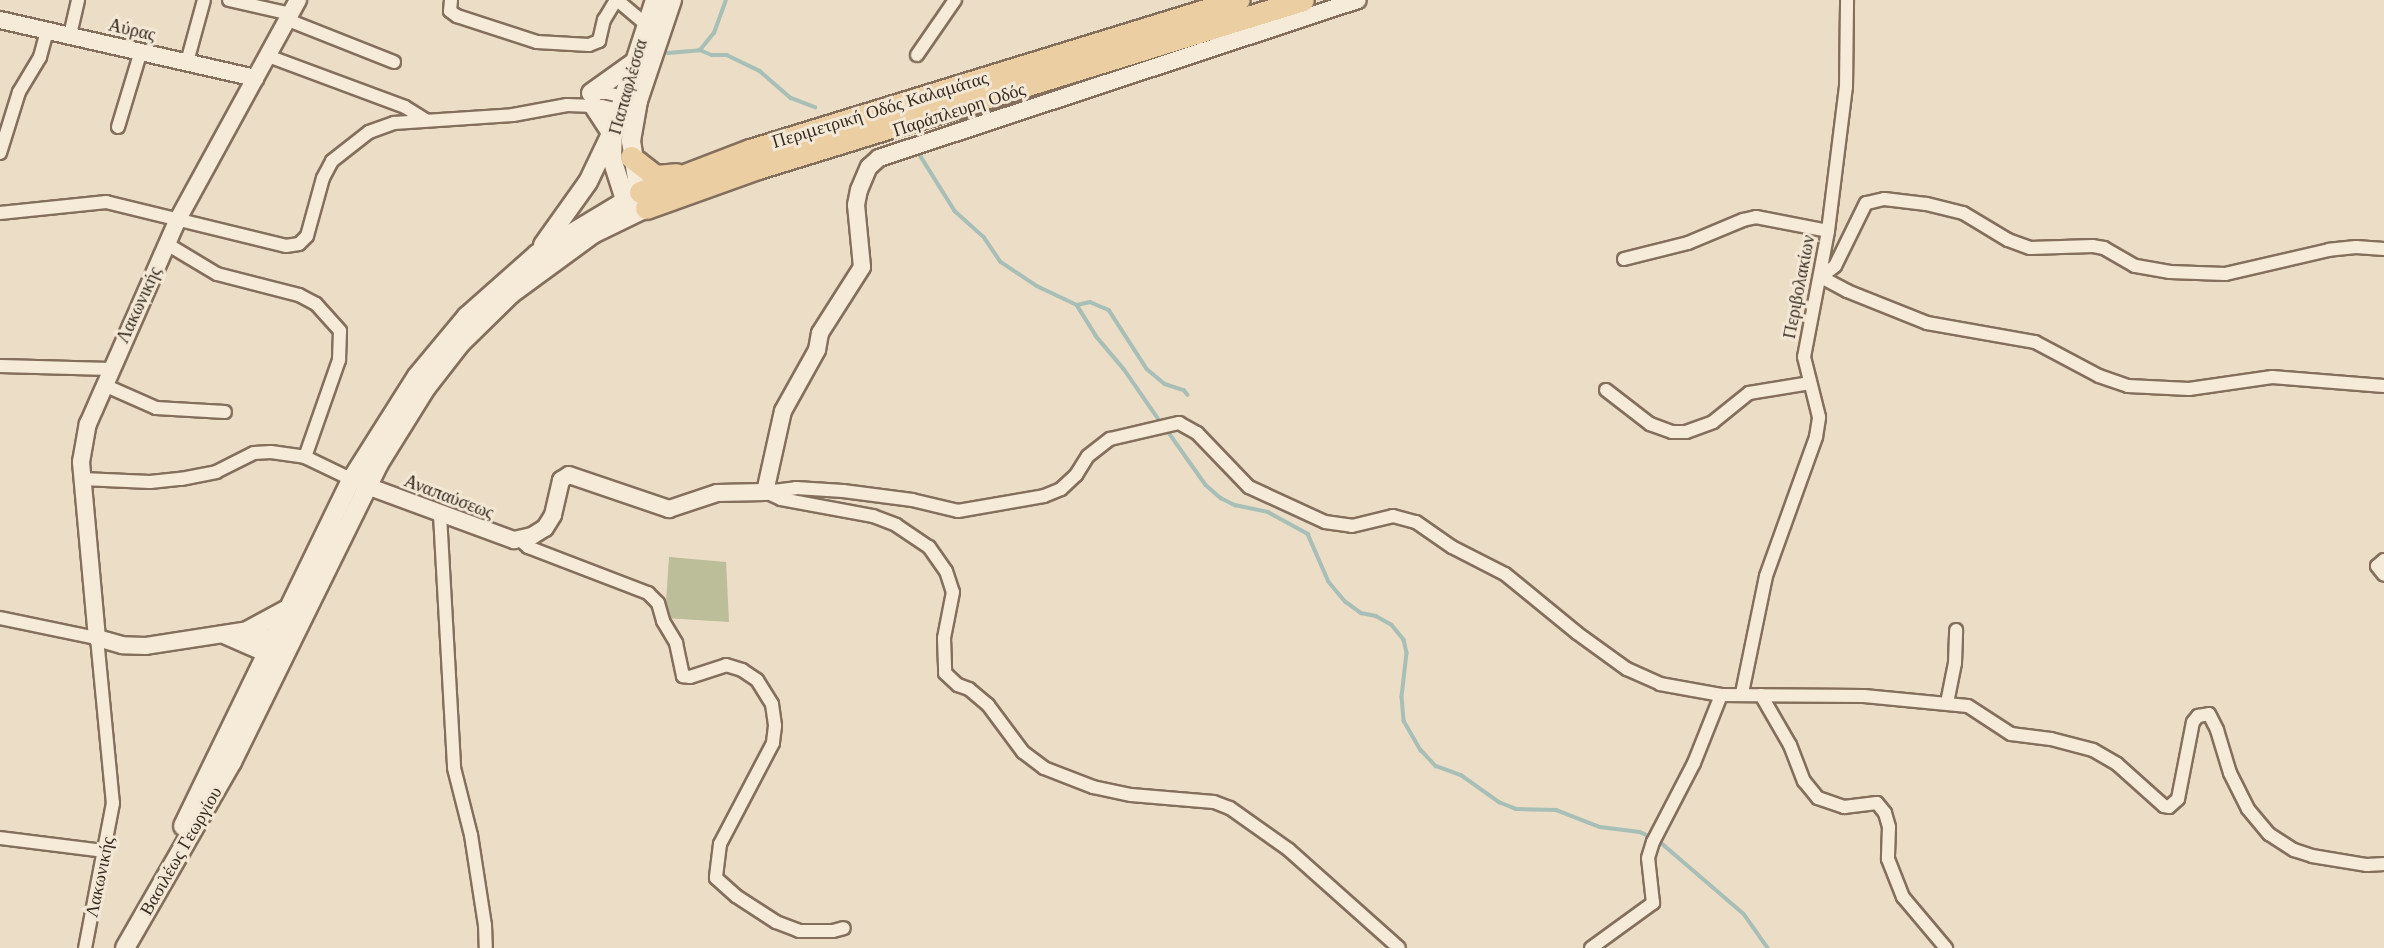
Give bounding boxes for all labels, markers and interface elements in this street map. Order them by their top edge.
street label: Αύρας [106,14,158,46]
street label: Παπαφλέσσα [604,37,652,137]
street label: Περιμετρική Οδός Καλαμάτας [769,67,991,153]
street label: Παράπλευρη Οδός [890,78,1028,142]
street label: Περιβολακίων [1778,233,1820,341]
street label: Λακωνικής [112,263,166,347]
street label: Αναπαύσεως [401,470,497,524]
street label: Βασιλέως Γεωργίου [135,783,227,919]
street label: Λακωνικής [81,835,119,919]

